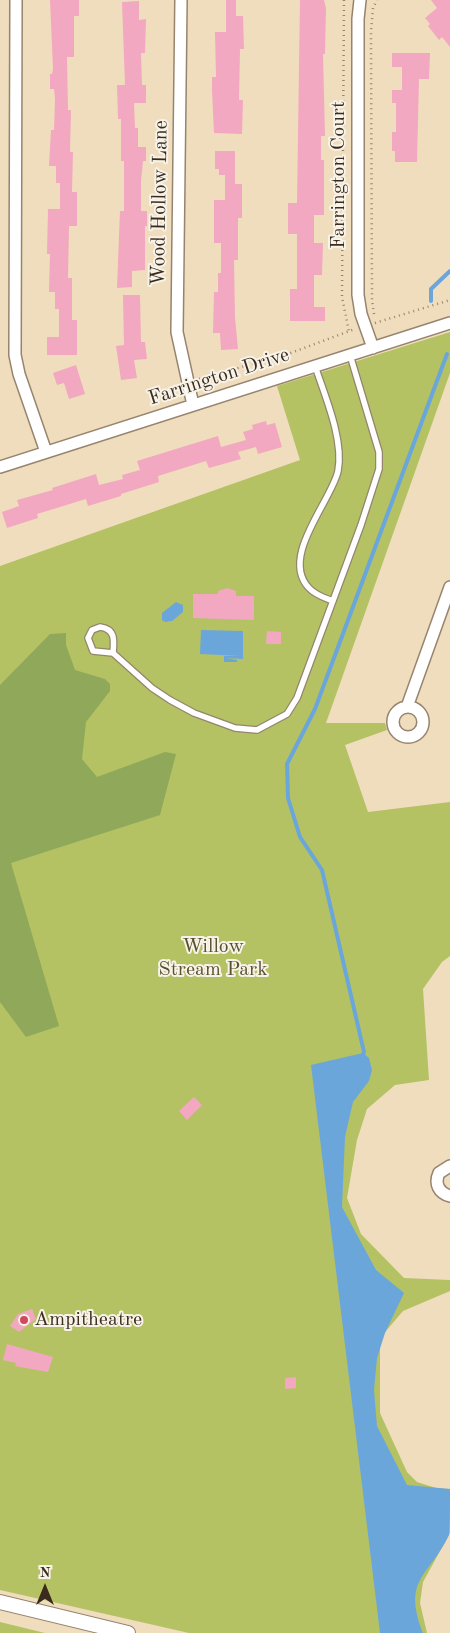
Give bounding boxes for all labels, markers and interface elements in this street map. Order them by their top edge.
street label: Farrington Court [327,101,351,249]
street label: Wood Hollow Lane [147,120,173,286]
street label: Farrington Drive [145,343,293,411]
park label: Willow Stream Park [158,935,268,982]
place label: Ampitheatre [34,1308,142,1332]
marker: Ampitheatre [18,1314,30,1326]
north arrow [20,1563,70,1613]
text: N [40,1566,50,1580]

